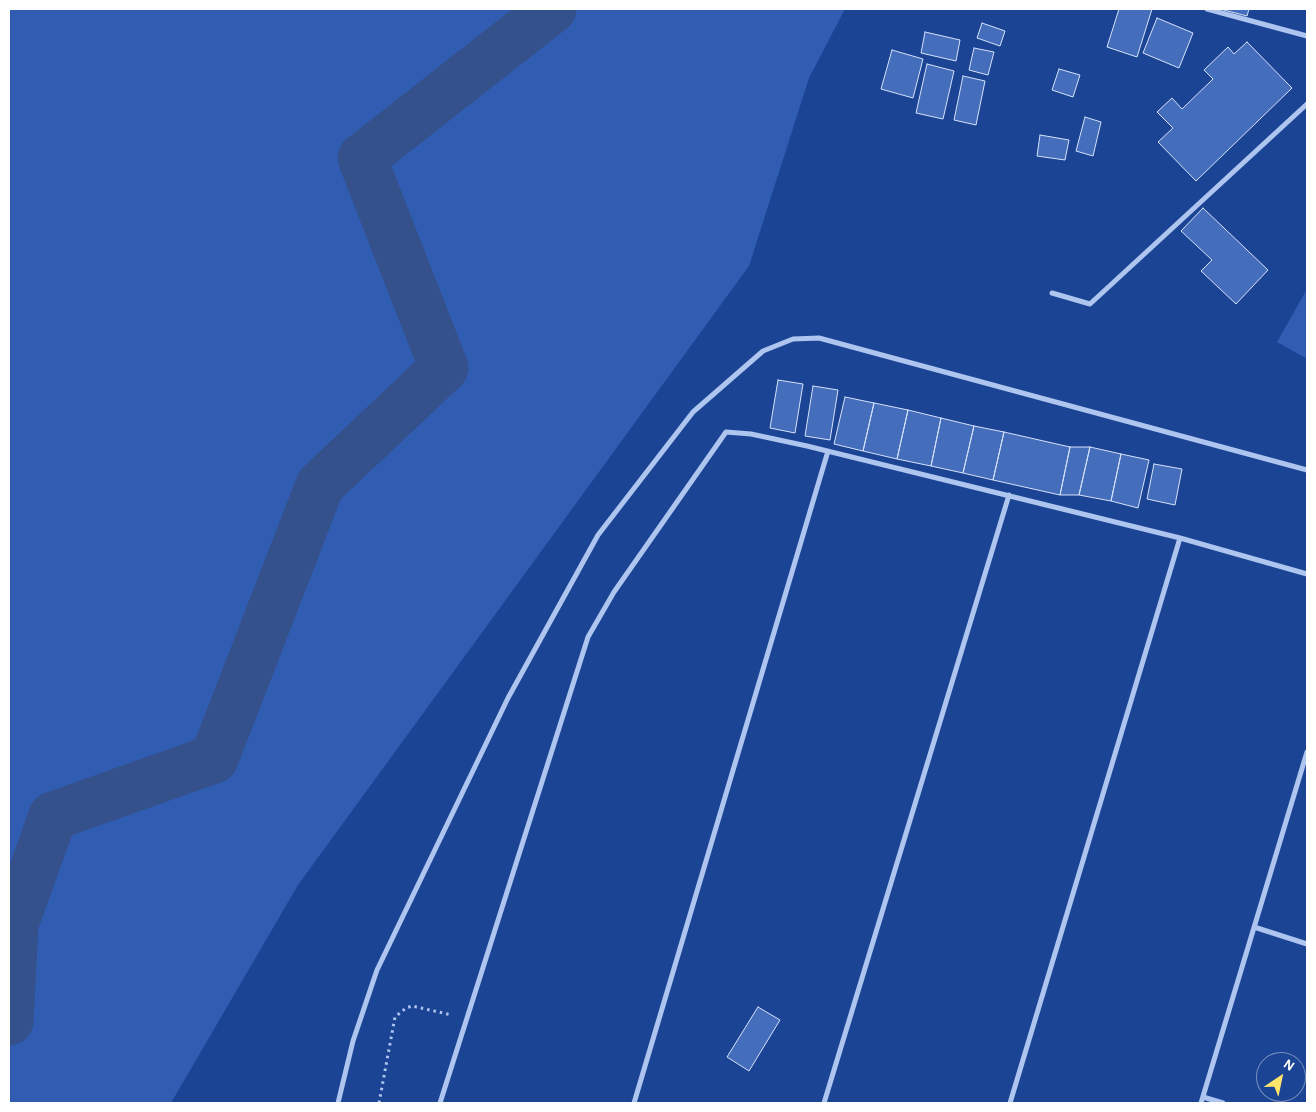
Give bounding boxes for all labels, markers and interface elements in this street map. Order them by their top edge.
north arrow [1256,1052,1306,1102]
text: N [1281,1057,1297,1074]

